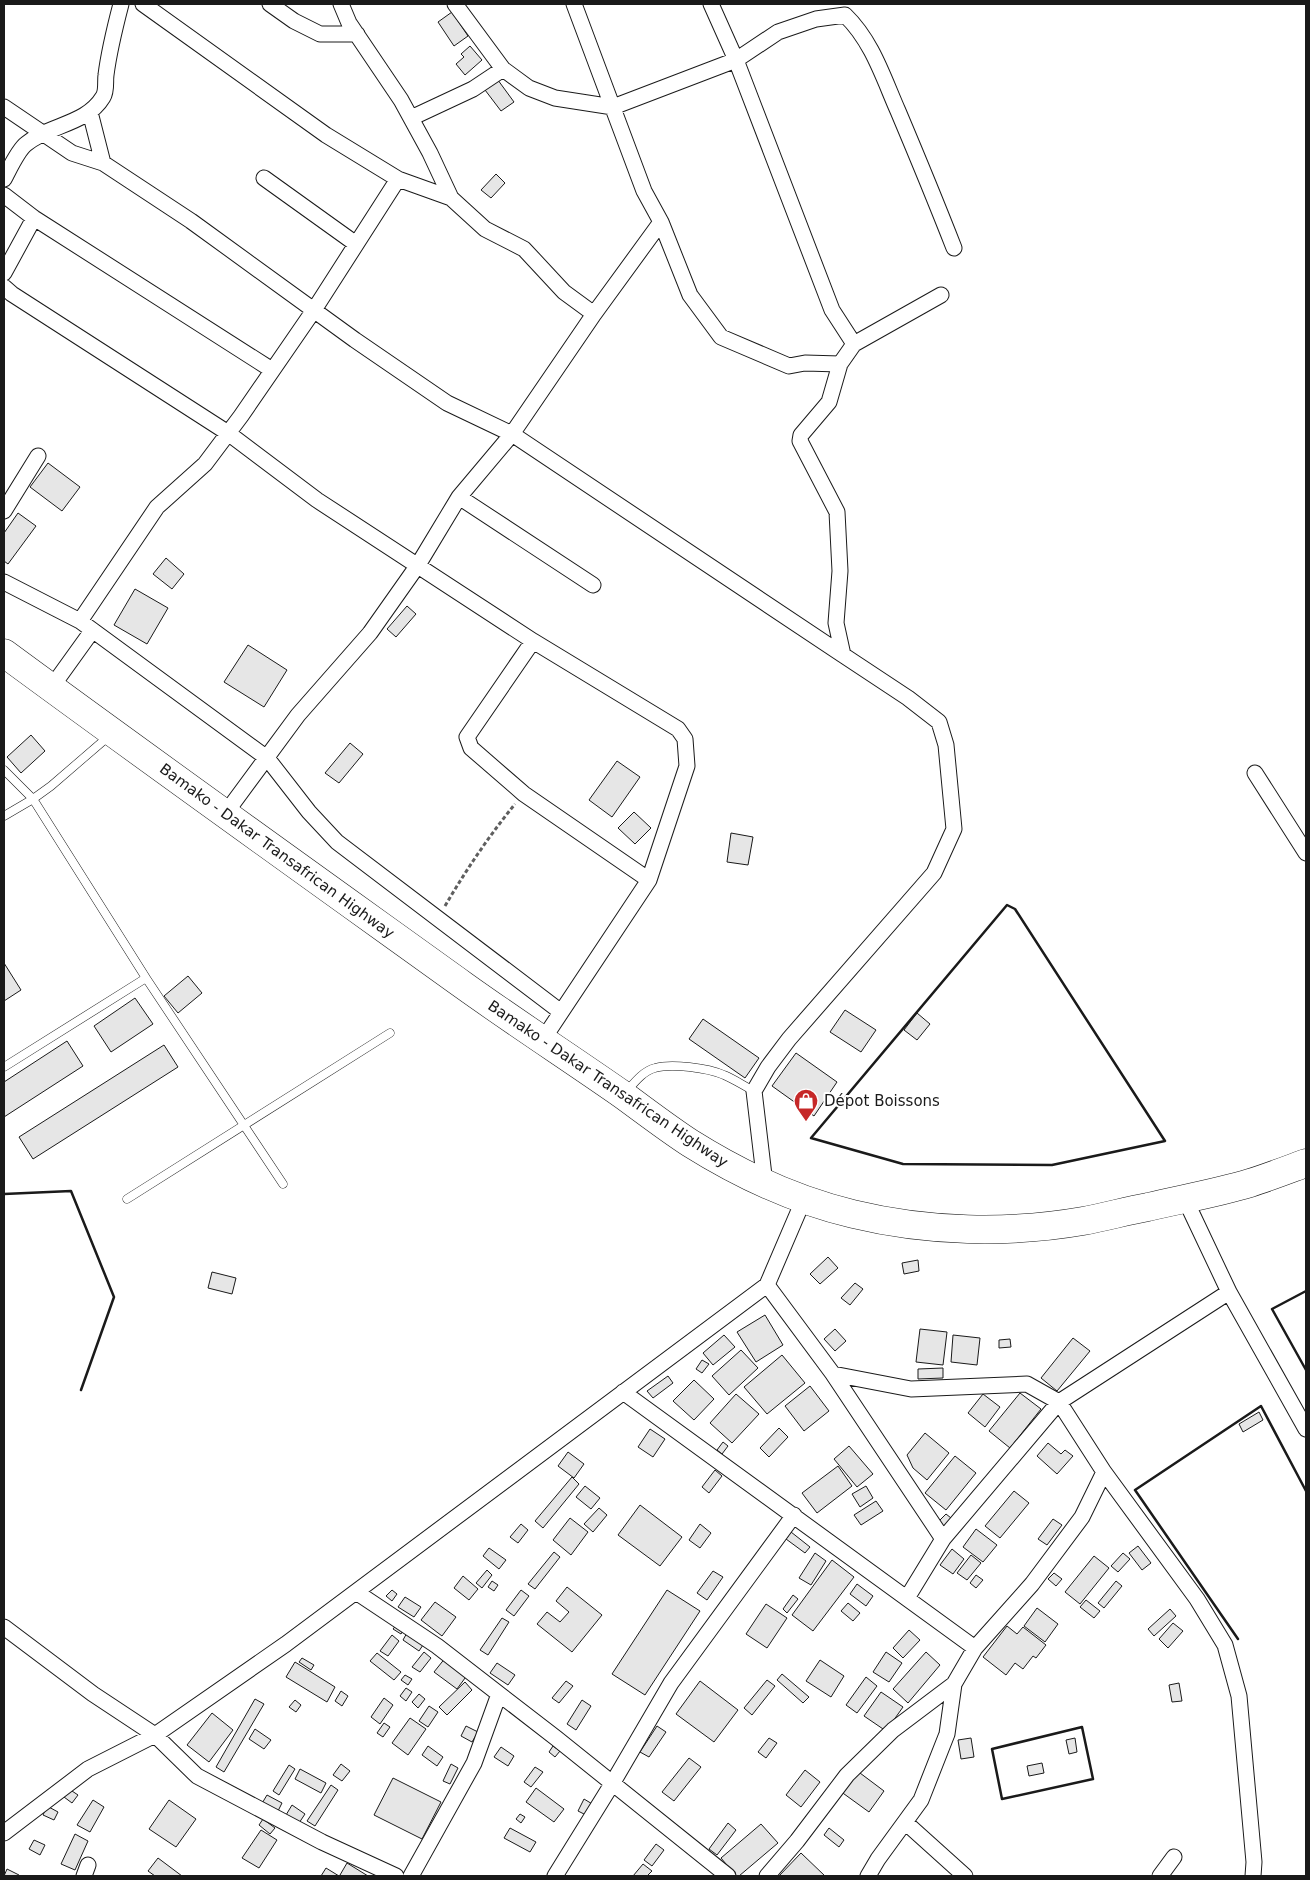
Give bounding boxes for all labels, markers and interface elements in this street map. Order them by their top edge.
street label: Bamako - Dakar Transafrican Highway [156,760,398,942]
street label: Bamako - Dakar Transafrican Highway [484,997,732,1171]
shop icon: Dépot Boissons [793,1088,819,1122]
place label: Dépot Boissons [824,1092,940,1110]

